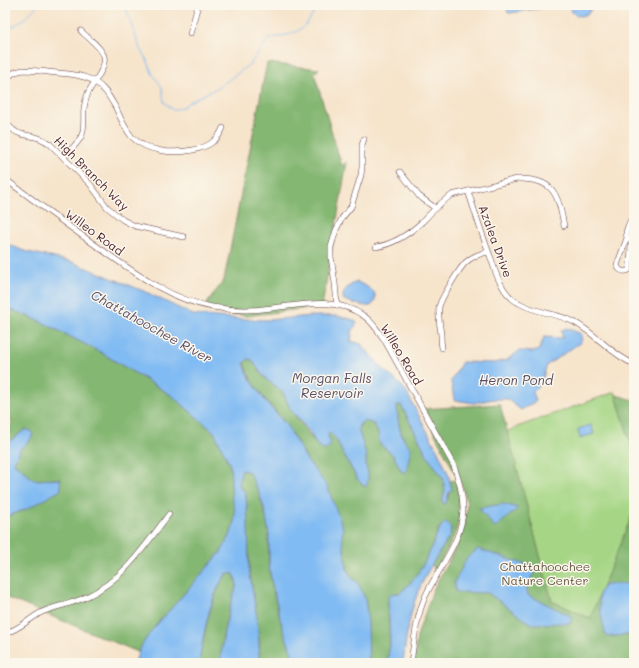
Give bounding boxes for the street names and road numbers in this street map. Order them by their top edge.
street label: High Branch Way [51,132,133,214]
street label: Azalea Drive [475,203,517,279]
street label: Willeo Road [63,205,128,259]
street label: Willeo Road [377,321,427,388]

